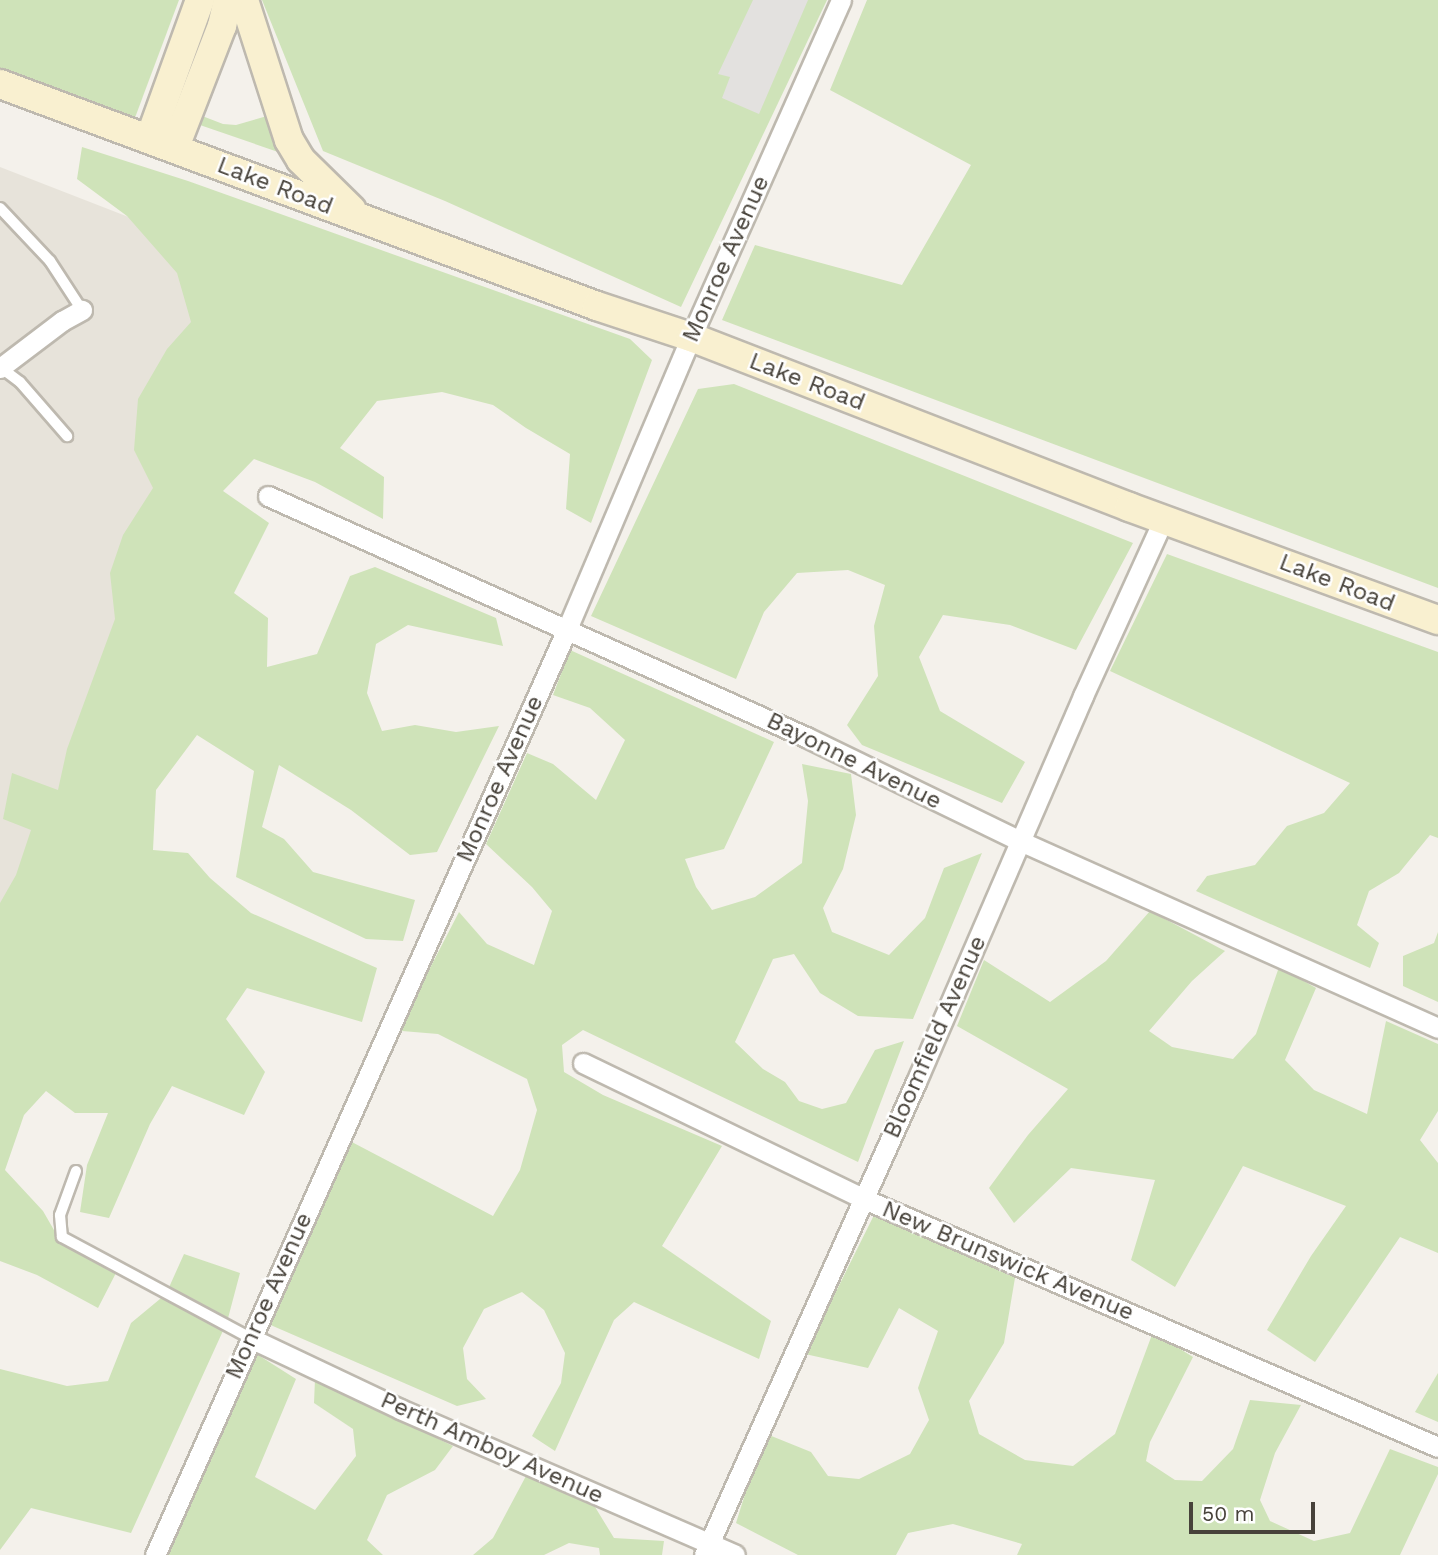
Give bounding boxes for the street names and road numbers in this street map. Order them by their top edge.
street label: Lake Road [213,151,337,221]
street label: Monroe Avenue [676,171,776,347]
street label: Lake Road [745,347,869,417]
street label: Lake Road [1275,548,1399,618]
street label: Monroe Avenue [450,691,550,867]
street label: Bayonne Avenue [761,706,947,816]
street label: Bloomfield Avenue [877,931,993,1143]
street label: New Brunswick Avenue [877,1194,1139,1328]
street label: Monroe Avenue [219,1208,319,1384]
street label: Perth Amboy Avenue [375,1385,609,1511]

